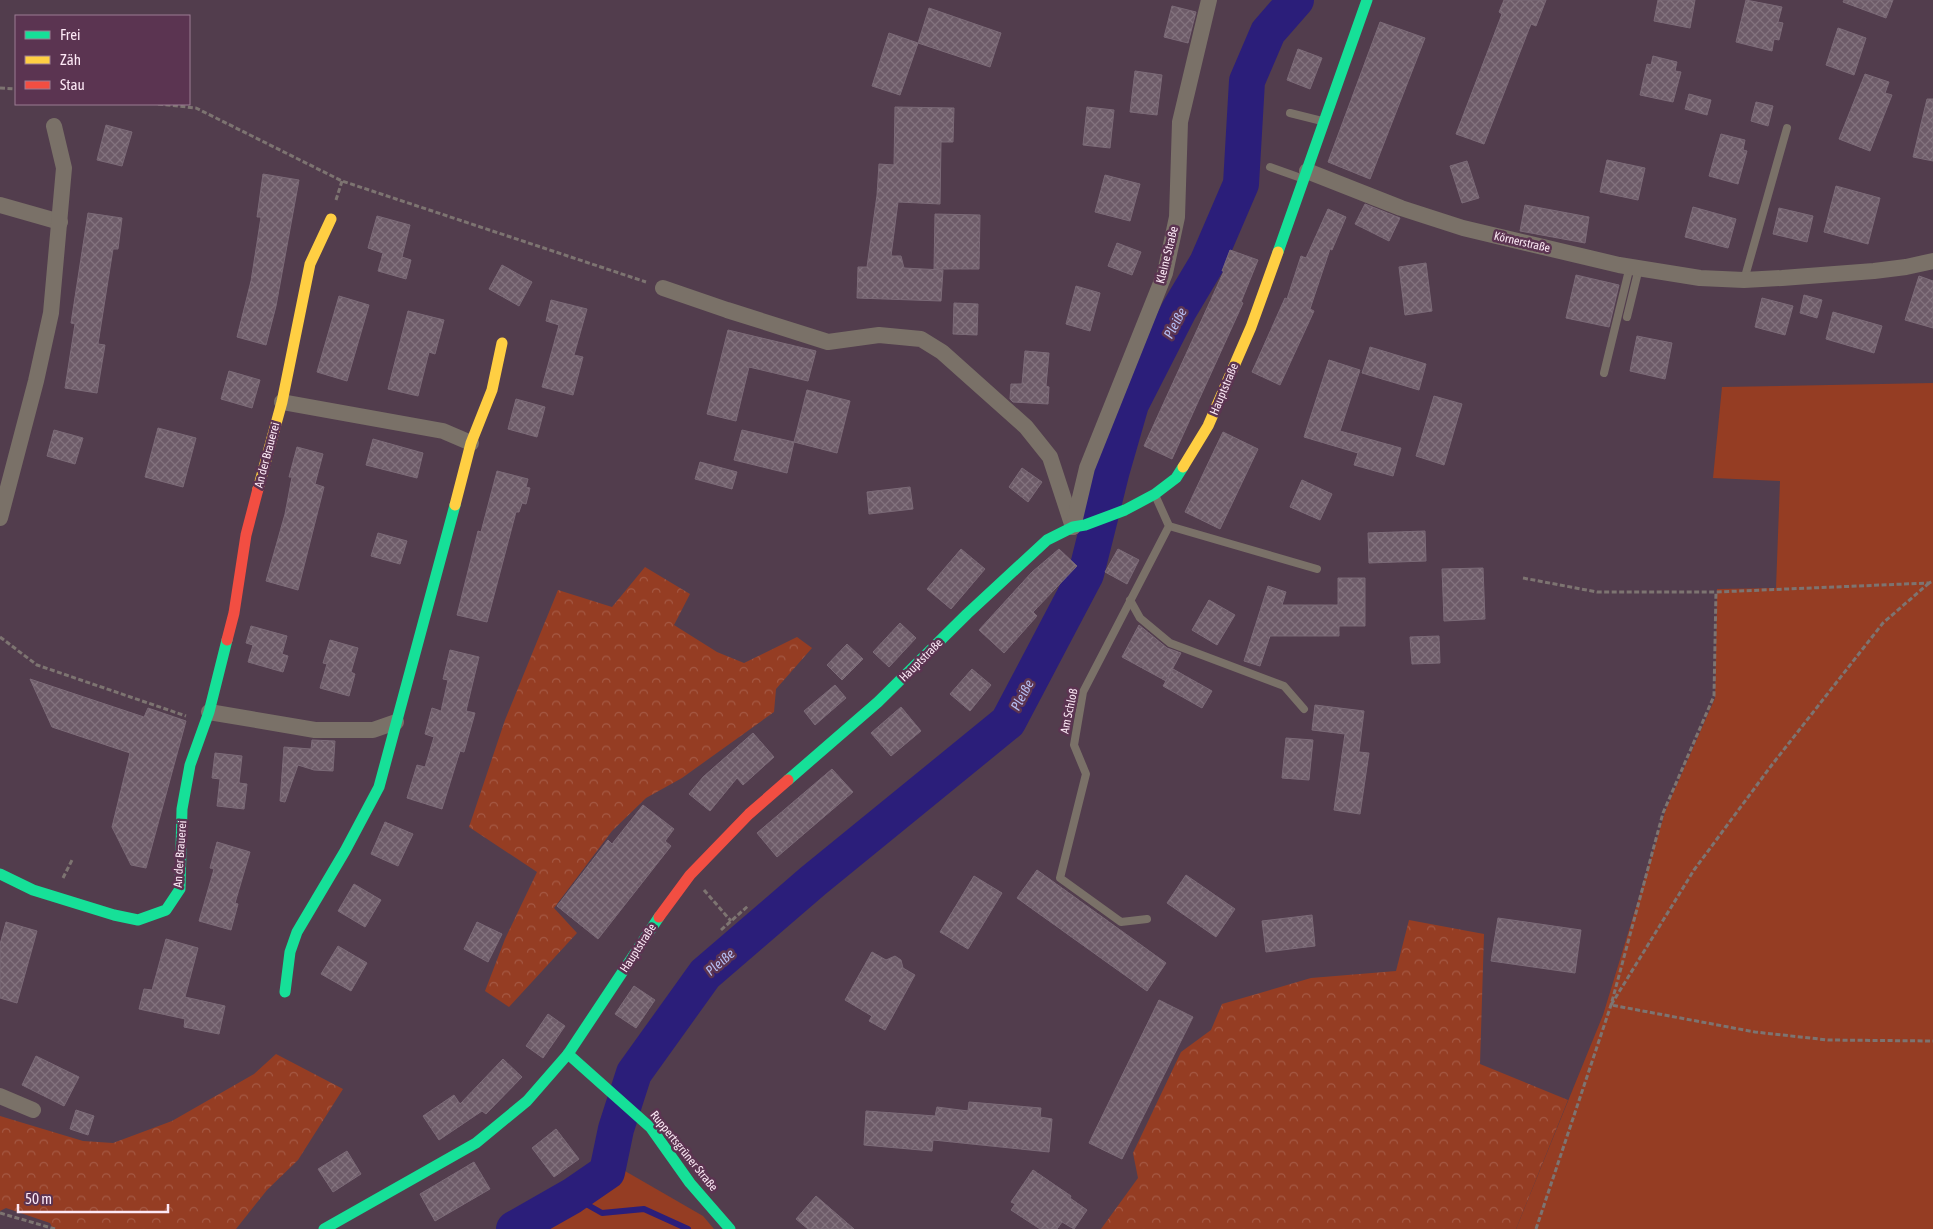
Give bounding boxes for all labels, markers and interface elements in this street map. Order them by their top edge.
legend [15,15,190,105]
text: Frei [60,26,80,43]
text: Zäh [60,51,81,68]
text: Stau [60,76,85,93]
street label: Kleine Straße [1153,225,1181,285]
street label: Körnerstraße [1493,229,1551,255]
water label: Pleiße [1160,305,1190,341]
street label: Hauptstraße [1207,361,1241,417]
street label: An der Brauerei [252,421,282,489]
street label: Hauptstraße [897,636,945,684]
water label: Pleiße [1007,677,1037,713]
street label: Am Schloß [1057,687,1081,735]
street label: An der Brauerei [171,820,189,888]
street label: Hauptstraße [617,921,659,975]
water label: Pleiße [702,945,738,979]
street label: Ruppertsgrüner Straße [647,1108,721,1194]
scale bar [18,1182,168,1214]
text: 50 m [25,1190,52,1207]

